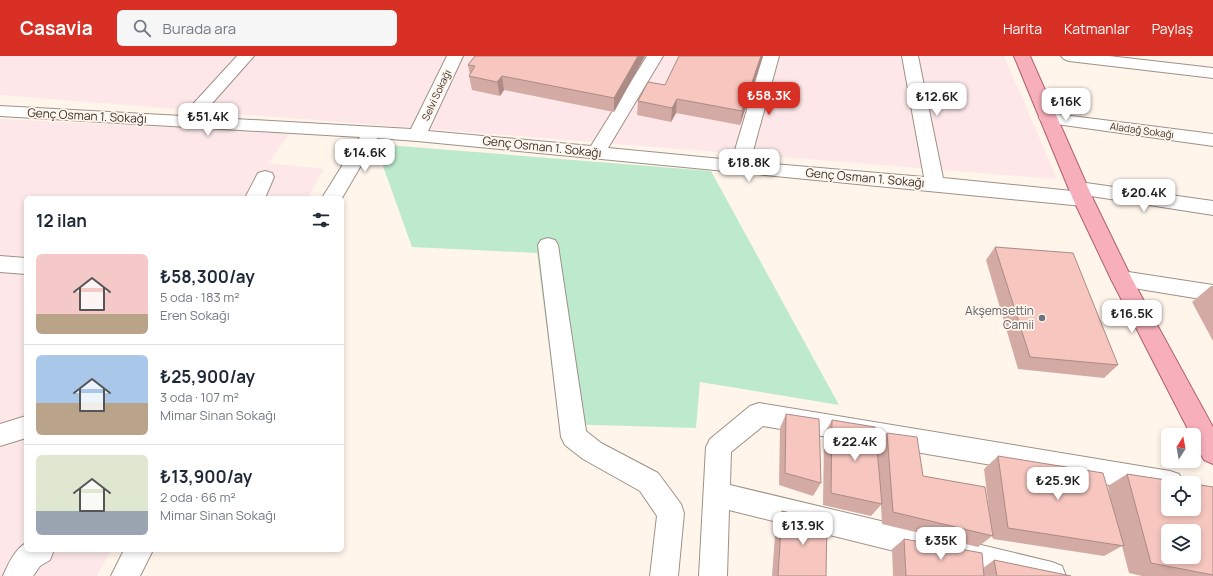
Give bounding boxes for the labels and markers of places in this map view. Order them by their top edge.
pin: ₺58.3K [736,82,802,116]
pin: ₺12.6K [904,83,970,117]
pin: ₺16K [1042,88,1090,122]
pin: ₺51.4K [175,103,241,137]
pin: ₺14.6K [332,139,398,173]
pin: ₺18.8K [716,149,782,183]
pin: ₺20.4K [1111,179,1177,213]
pin: ₺16.5K [1099,300,1165,334]
place label: Akşemsettin Camii [965,302,1034,333]
marker: Akşemsettin Camii [1037,313,1047,323]
pin: ₺22.4K [822,428,888,462]
pin: ₺25.9K [1025,467,1091,501]
pin: ₺13.9K [770,512,836,546]
pin: ₺35K [917,527,965,561]

